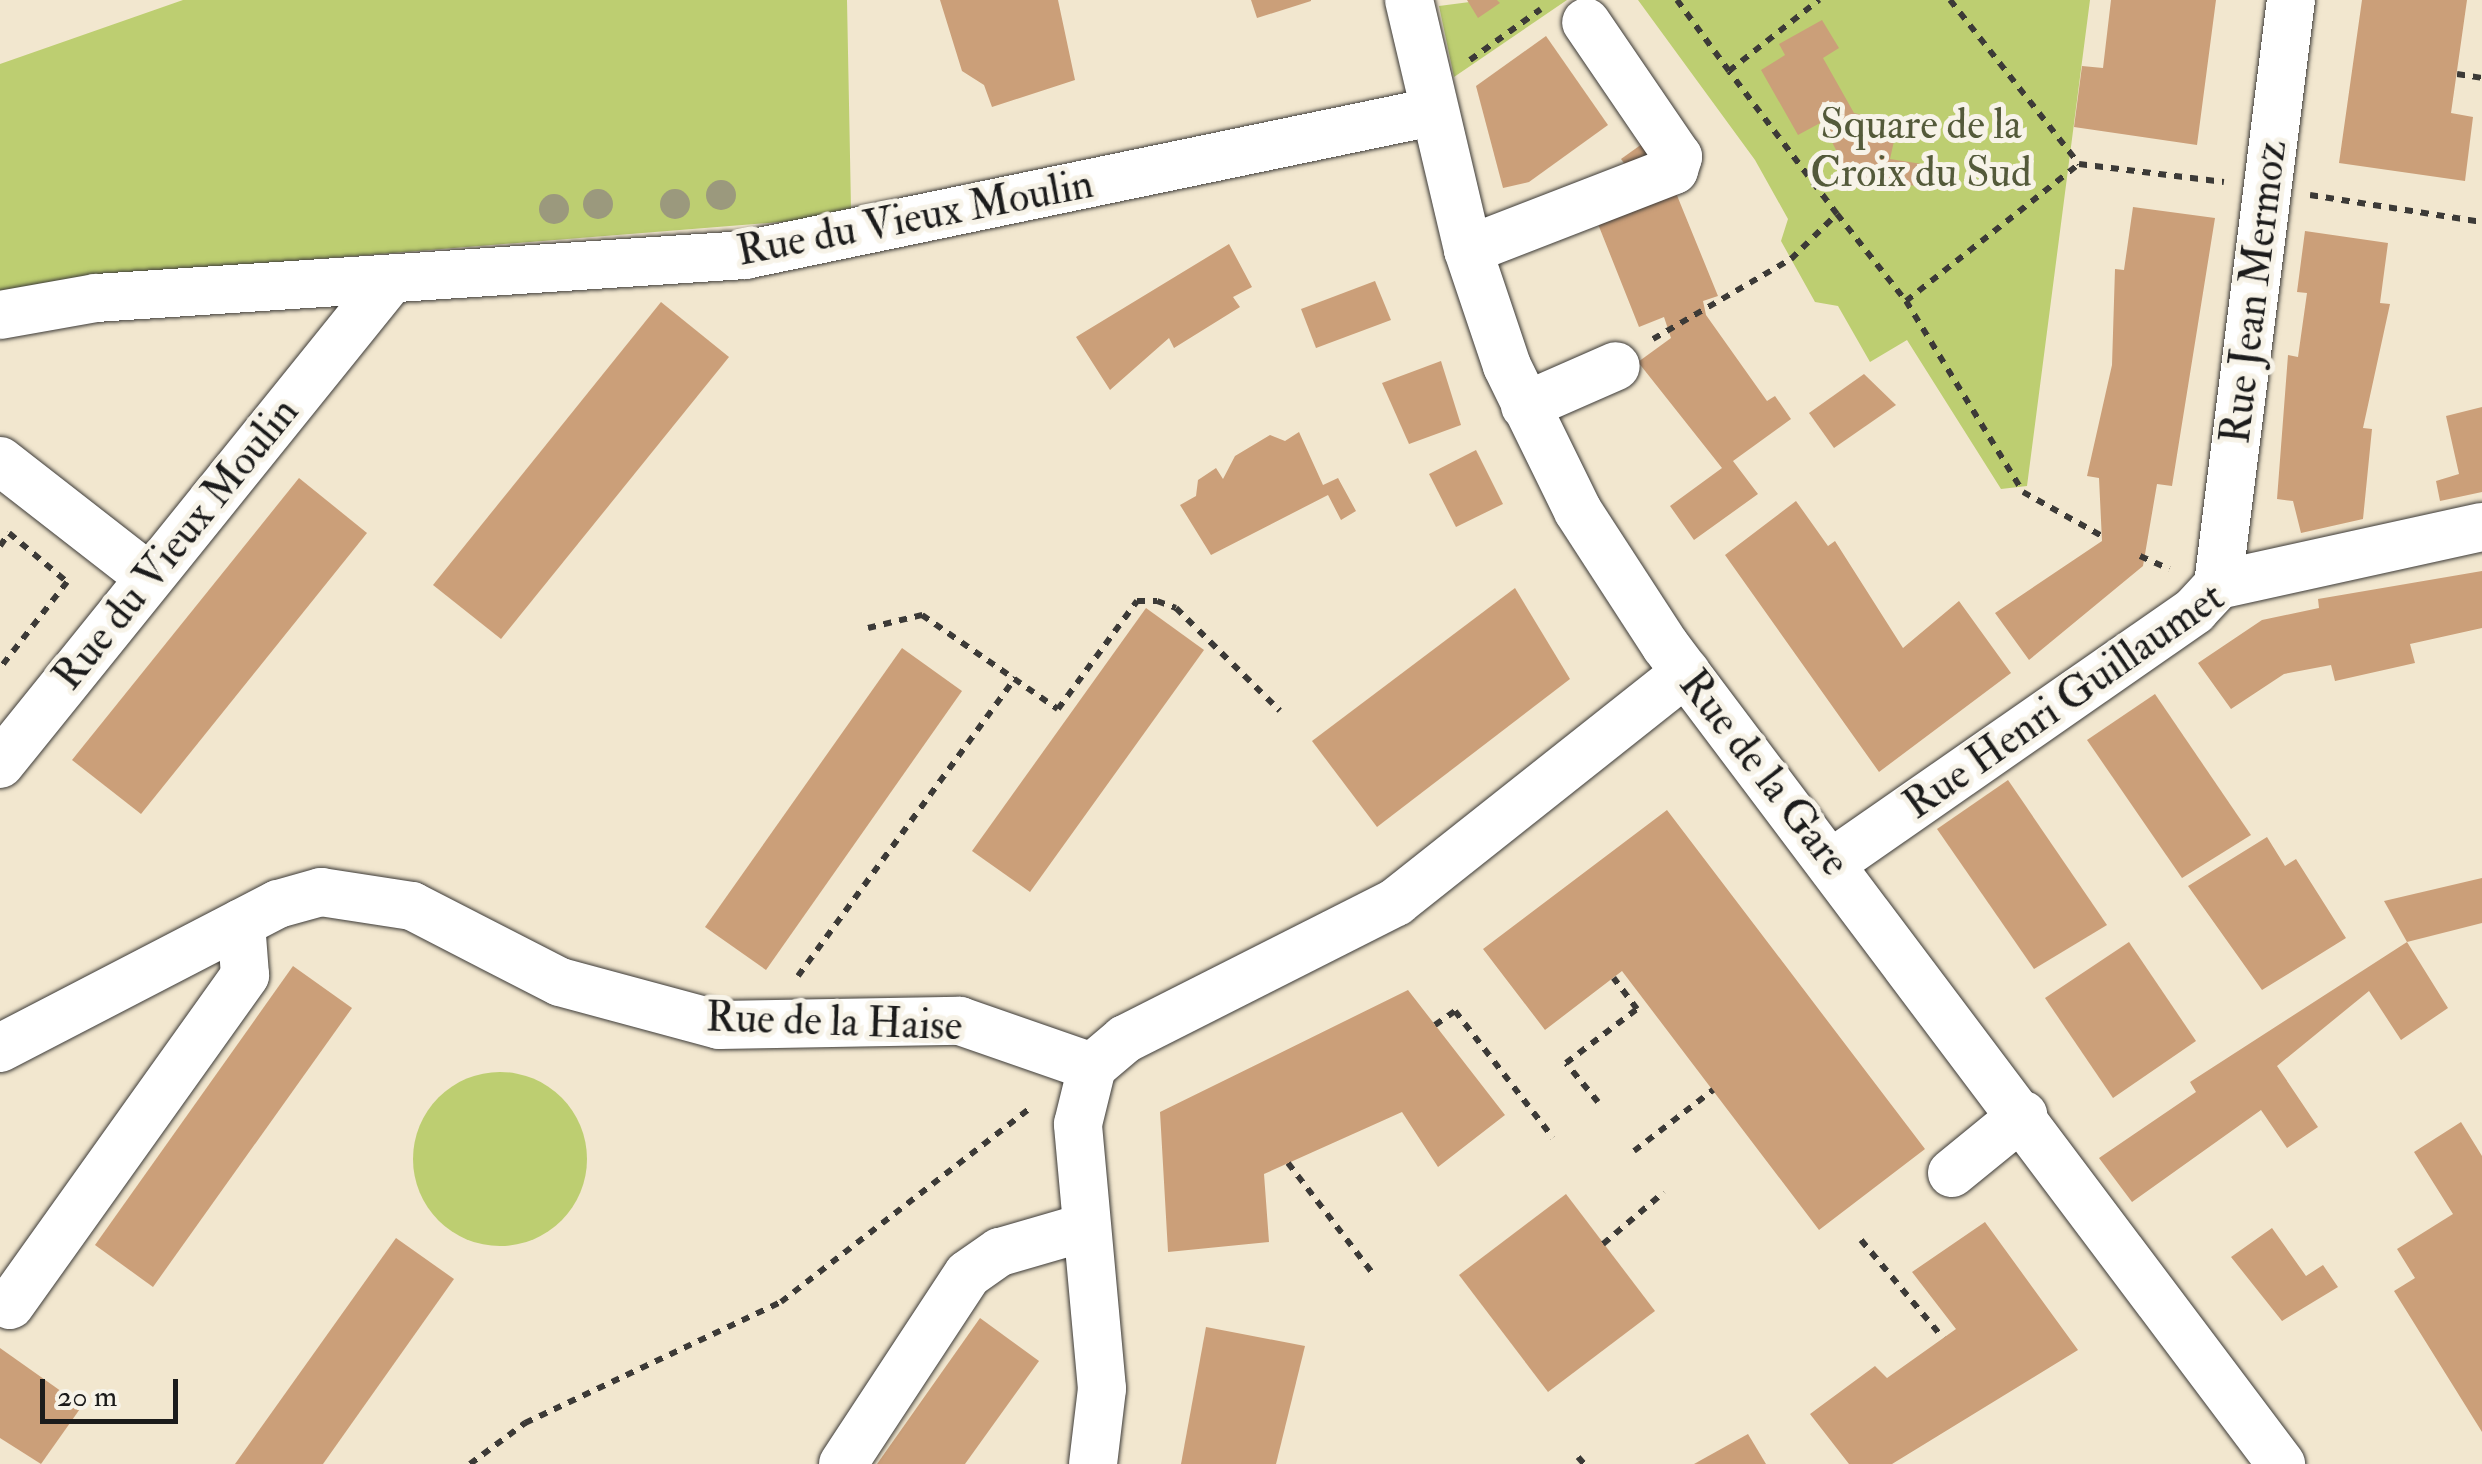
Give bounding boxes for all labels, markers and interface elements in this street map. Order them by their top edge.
park label: Square de la Croix du Sud [1810,100,2032,198]
street label: Rue Jean Mermoz [2210,137,2298,447]
street label: Rue du Vieux Moulin [733,159,1097,277]
street label: Rue du Vieux Moulin [43,388,309,700]
street label: Rue Henri Guillaumet [1894,572,2234,830]
street label: Rue de la Gare [1668,660,1860,886]
street label: Rue de la Haise [705,992,963,1052]
scale bar [45,1359,182,1421]
text: 20 m [57,1378,117,1415]

